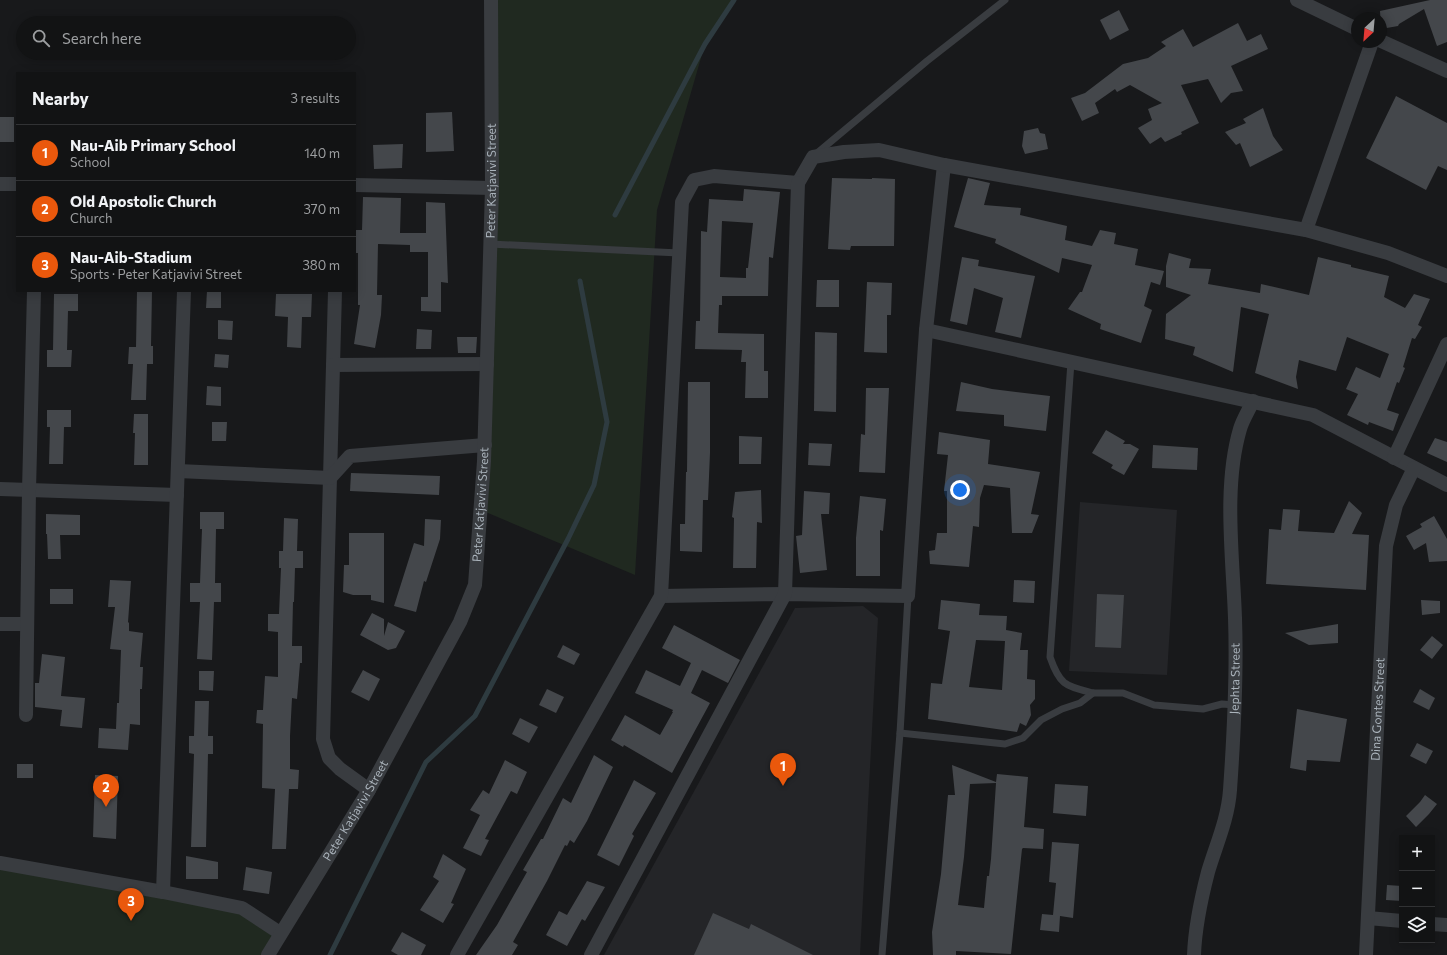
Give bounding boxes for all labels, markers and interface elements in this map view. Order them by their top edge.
north arrow [1351,12,1387,48]
search box [16,16,356,60]
icon: search [30,27,52,49]
text: Search here [62,29,141,47]
text: Nearby [32,88,89,109]
text: 3 results [291,90,340,106]
street label: Peter Katjavivi Street [483,123,498,239]
text: Nau-Aib Primary School [70,136,236,154]
text: 1 [42,145,48,161]
text: 140 m [304,145,340,161]
text: School [70,154,110,170]
text: Old Apostolic Church [70,192,216,210]
text: 2 [41,201,49,217]
text: 370 m [303,201,340,217]
text: Church [70,210,112,226]
text: Nau-Aib-Stadium [70,248,192,266]
text: 3 [41,257,49,273]
text: 380 m [302,257,340,273]
text: Sports · Peter Katjavivi Street [70,266,242,282]
street label: Peter Katjavivi Street [469,447,490,562]
your location [950,480,970,500]
street label: Jephta Street [1226,643,1242,715]
street label: Dina Gontes Street [1368,657,1387,761]
pin: 1 [770,753,796,786]
street label: Peter Katjavivi Street [319,757,390,863]
pin: 2 [93,774,119,807]
map controls [1399,835,1435,943]
button: + [1399,835,1435,871]
button: − [1399,871,1435,907]
pin: 3 [118,888,144,921]
button: layers [1399,907,1435,943]

